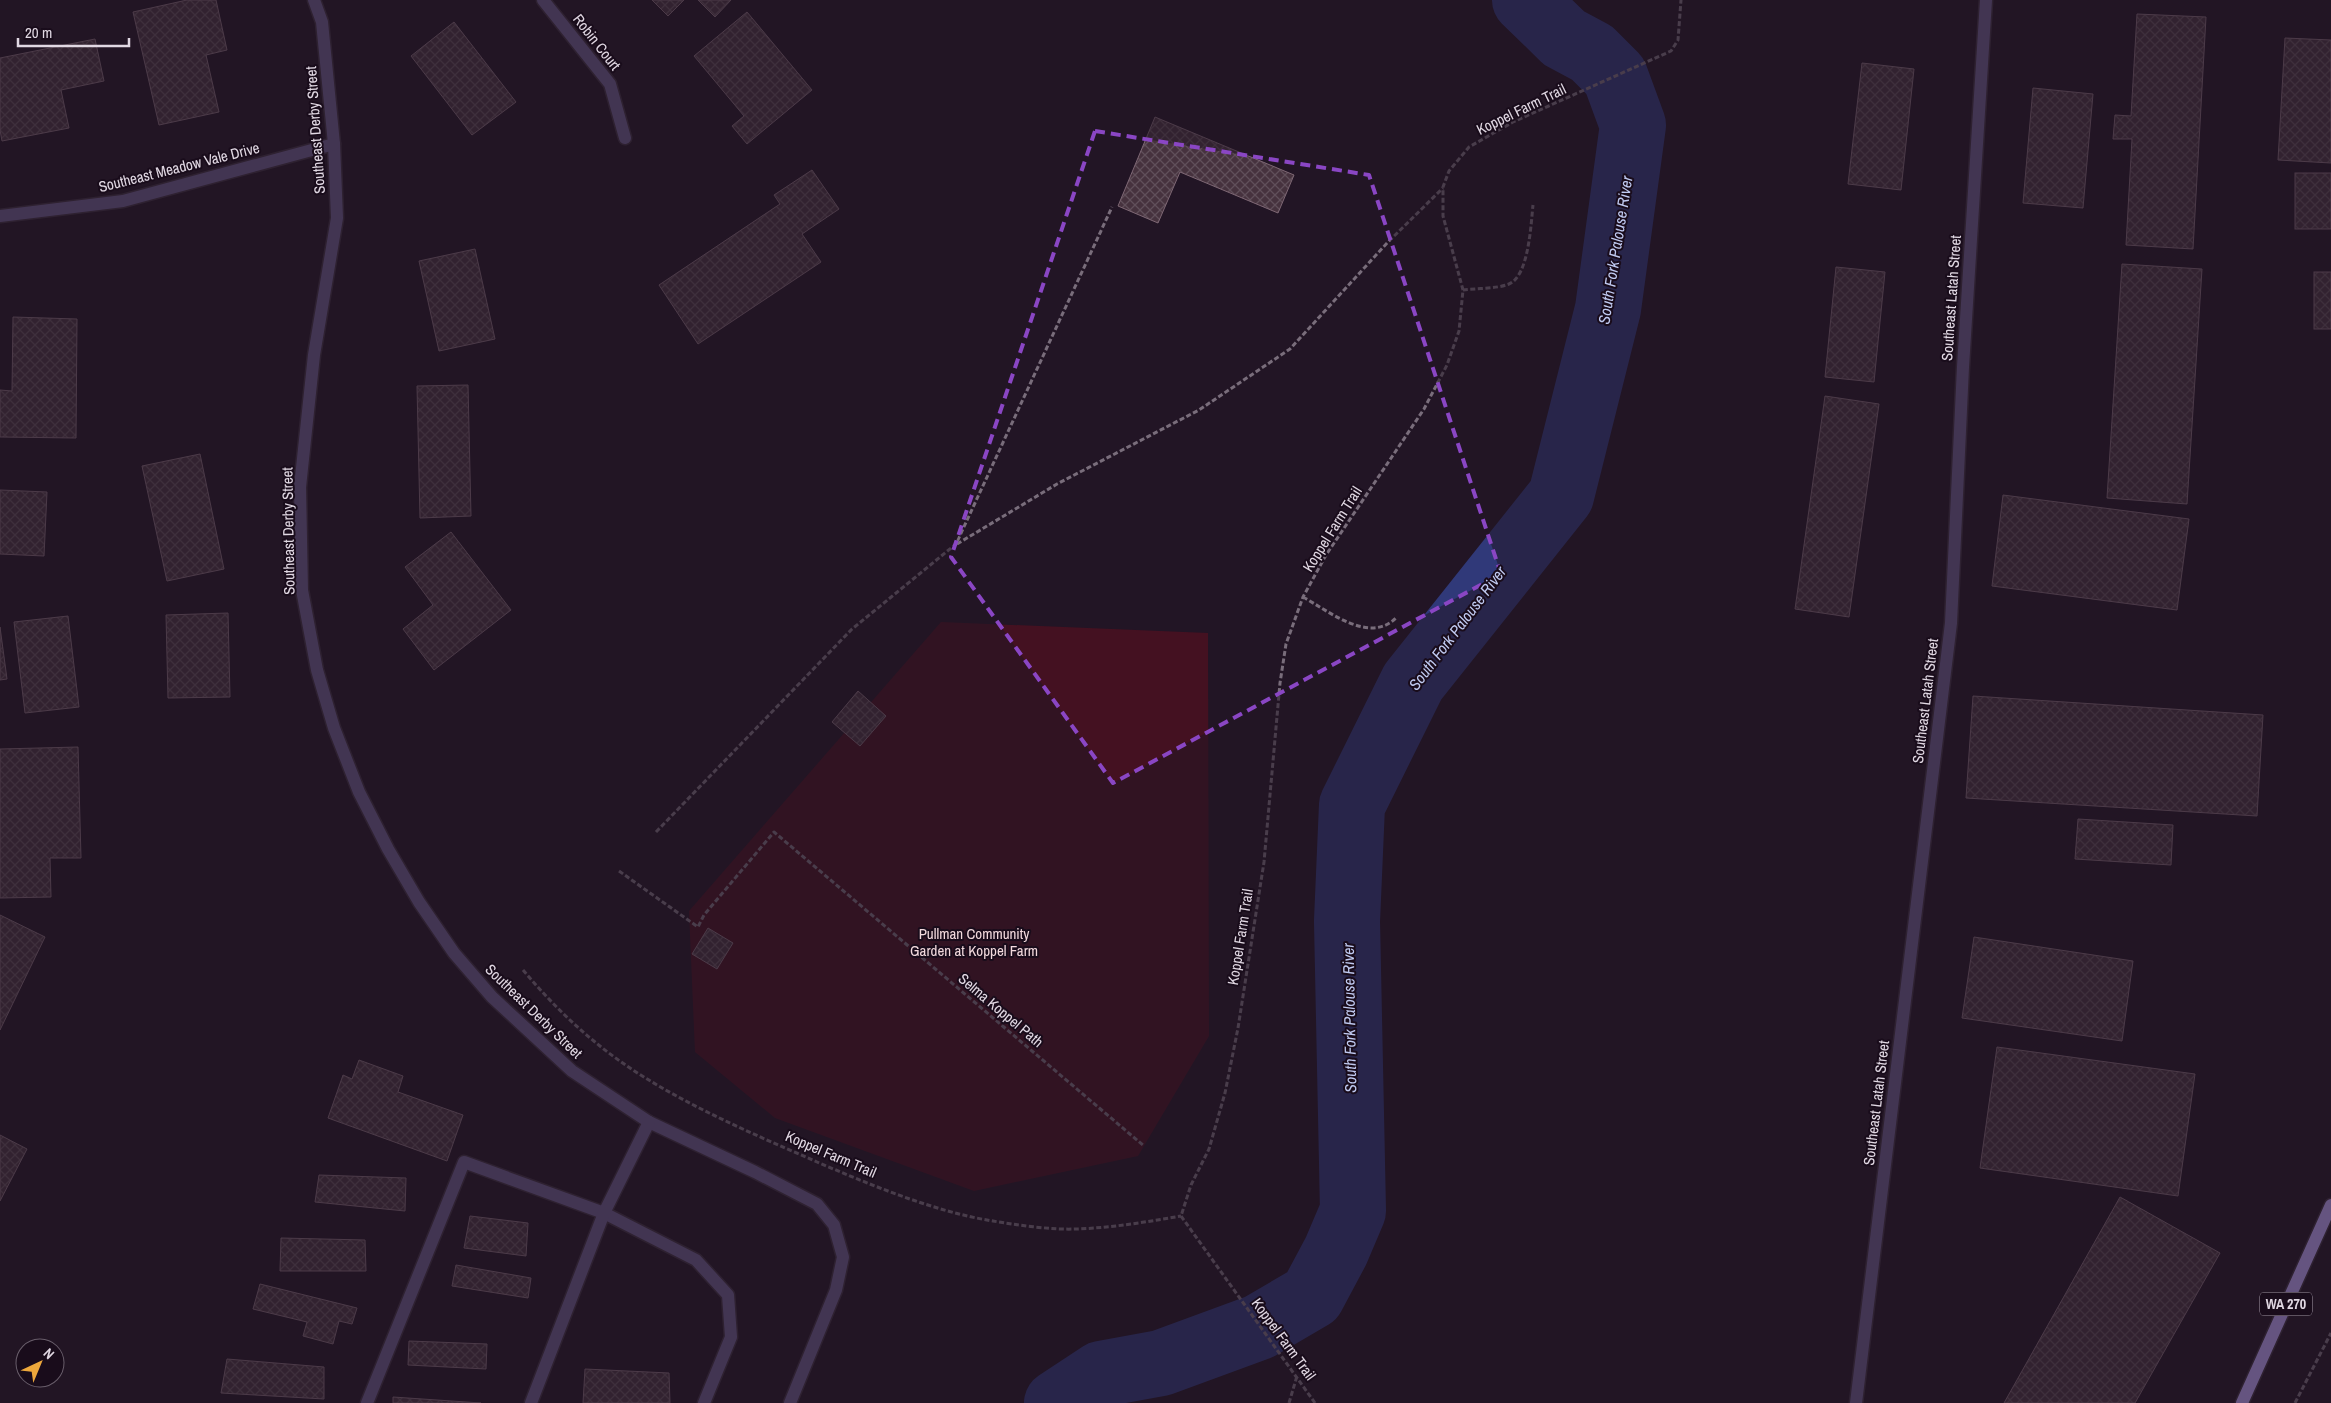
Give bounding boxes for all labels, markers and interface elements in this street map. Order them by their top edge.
street label: Robin Court [568,9,626,75]
scale bar [18,15,129,47]
text: 20 m [25,22,52,43]
street label: Southeast Derby Street [300,65,330,195]
street label: Koppel Farm Trail [1473,78,1569,140]
street label: Southeast Meadow Vale Drive [96,137,262,197]
water label: South Fork Palouse River [1592,174,1638,326]
street label: Southeast Latah Street [1936,234,1966,362]
street label: Southeast Derby Street [276,466,300,595]
street label: Koppel Farm Trail [1297,482,1367,576]
water label: South Fork Palouse River [1403,561,1511,694]
street label: Southeast Latah Street [1907,637,1943,765]
street label: Koppel Farm Trail [1222,887,1258,987]
park label: Pullman Community Garden at Koppel Farm [910,923,1038,961]
water label: South Fork Palouse River [1337,942,1361,1093]
street label: Southeast Derby Street [481,959,588,1063]
street label: Selma Koppel Path [954,968,1048,1052]
street label: Southeast Latah Street [1858,1039,1894,1167]
street label: Koppel Farm Trail [782,1125,880,1183]
road number: WA 270 [2260,1292,2312,1316]
street label: Koppel Farm Trail [1247,1294,1321,1384]
north arrow [15,1338,65,1388]
text: N [40,1344,58,1363]

